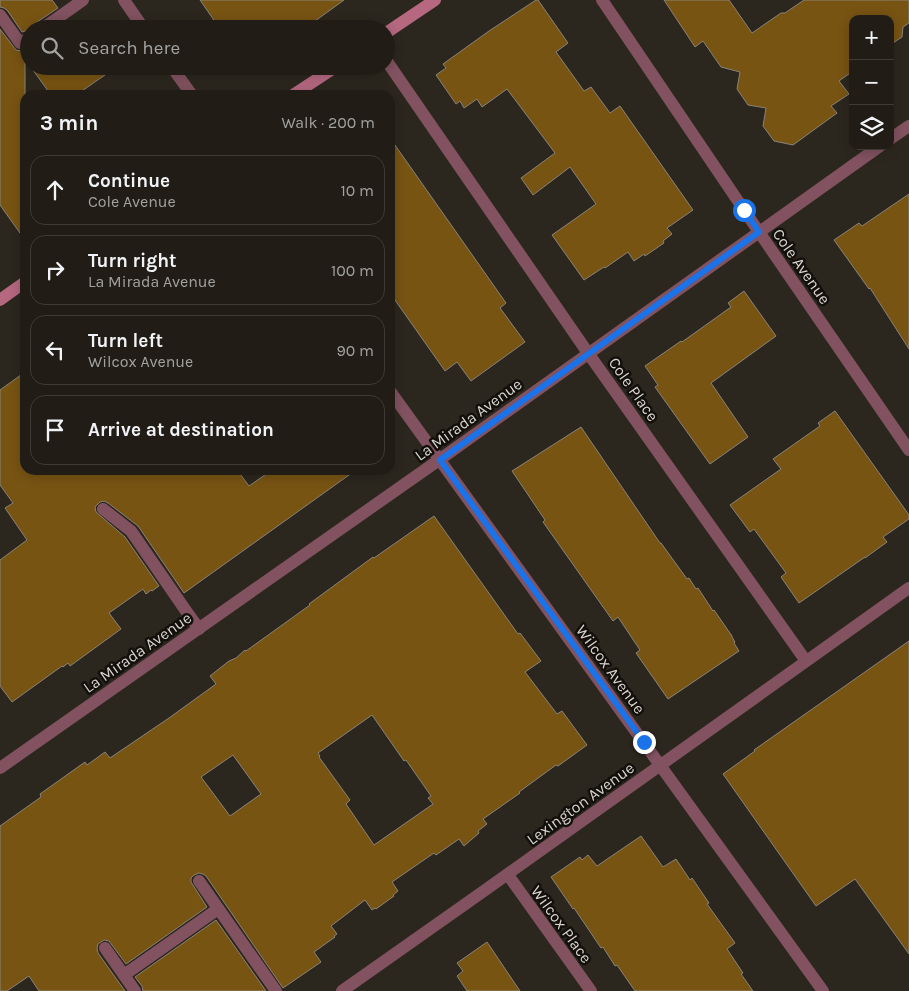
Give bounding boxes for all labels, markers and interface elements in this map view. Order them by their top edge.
map controls [849,15,894,150]
button: + [849,15,894,60]
search box [20,20,395,75]
icon: search [38,34,66,62]
text: Search here [78,37,180,59]
button: − [849,60,894,105]
button: layers [849,105,894,150]
text: 3 min [40,111,98,135]
text: Walk · 200 m [281,113,375,132]
text: Continue [88,170,170,192]
icon: ahead [41,176,69,204]
text: 10 m [340,181,374,200]
text: Cole Avenue [88,192,176,211]
route start [733,199,756,222]
street label: Cole Avenue [769,225,835,308]
text: Turn right [88,250,177,272]
icon: right [41,256,69,284]
text: 100 m [331,261,374,280]
text: La Mirada Avenue [88,272,216,291]
text: Turn left [88,330,163,352]
icon: left [41,336,69,364]
text: 90 m [336,341,374,360]
text: Wilcox Avenue [88,352,193,371]
street label: Cole Place [605,354,663,425]
street label: La Mirada Avenue [411,374,526,465]
icon: arrive [41,416,69,444]
text: Arrive at destination [88,419,274,441]
street label: La Mirada Avenue [80,608,195,697]
street label: Wilcox Avenue [572,621,649,717]
route end [633,731,656,754]
street label: Lexington Avenue [523,758,638,849]
street label: Wilcox Place [527,882,596,967]

